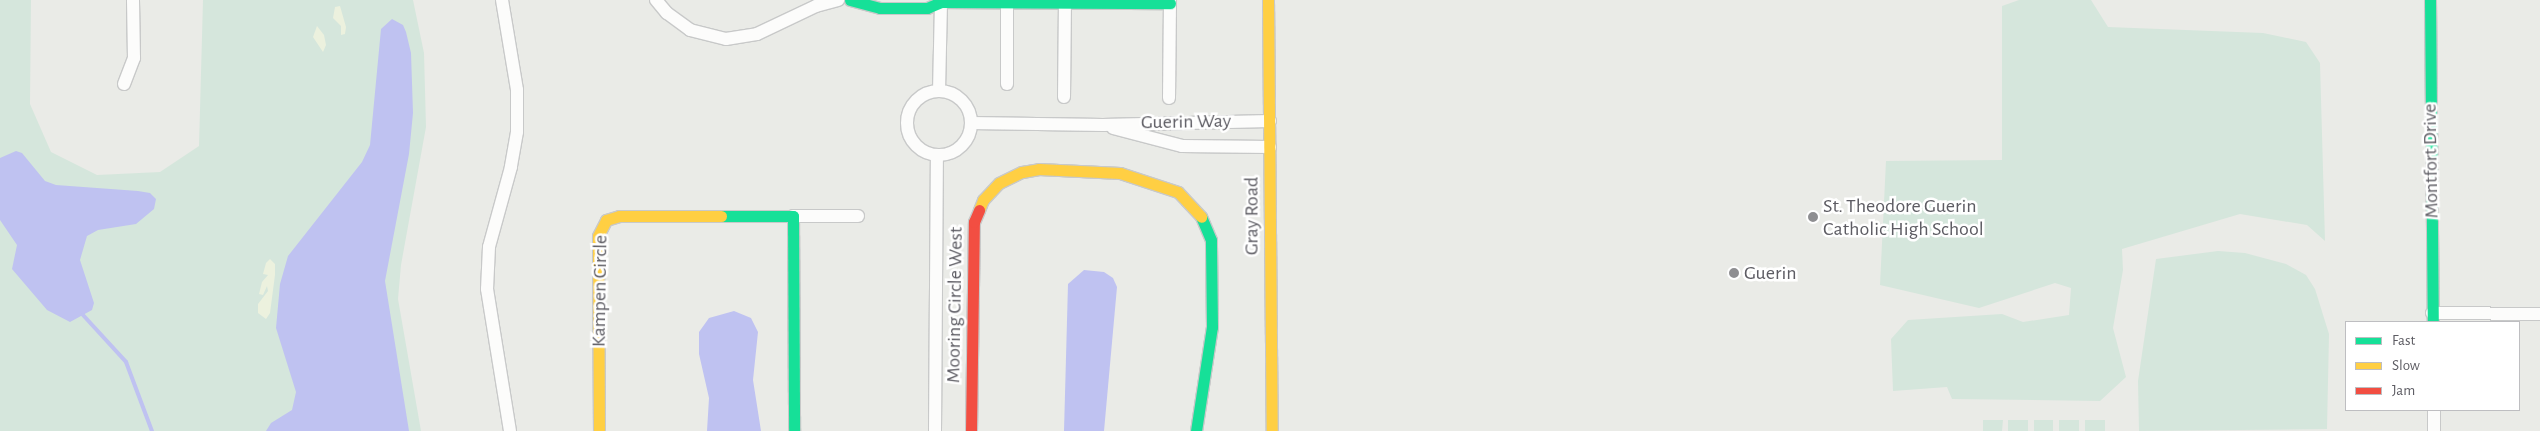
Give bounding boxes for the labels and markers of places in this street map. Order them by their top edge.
place label: St. Theodore Guerin Catholic High School [1823,194,1984,241]
marker: St. Theodore Guerin Catholic High School [1807,211,1819,223]
place label: Guerin [1744,261,1797,285]
marker: Guerin [1728,267,1740,279]

